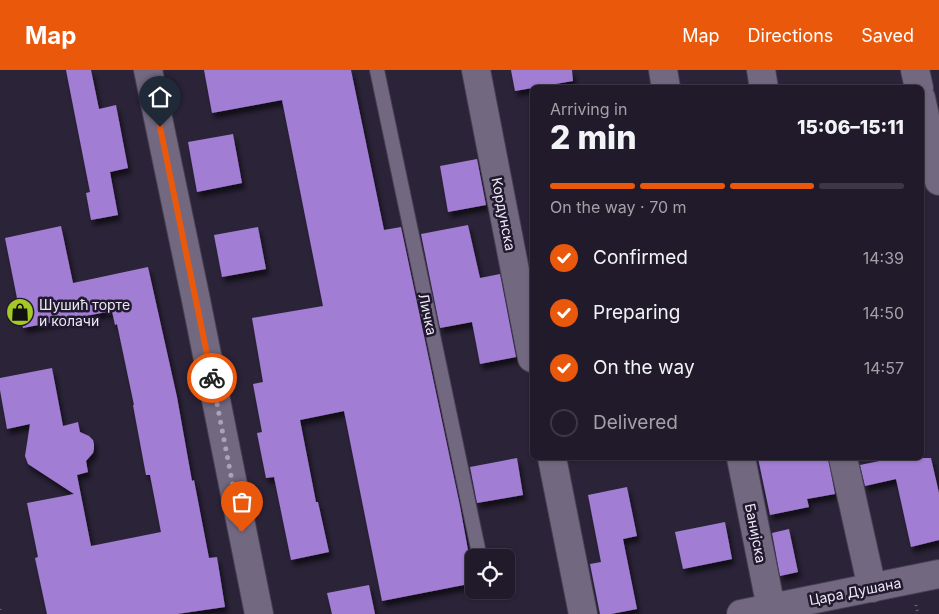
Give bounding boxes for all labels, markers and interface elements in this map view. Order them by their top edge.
text: Map [25,21,76,50]
text: Map [682,25,720,46]
text: Directions [748,25,833,46]
text: Saved [861,25,914,46]
pin [139,76,181,127]
icon: home [146,83,174,111]
text: Arriving in [550,99,627,119]
text: 15:06–15:11 [797,116,904,139]
text: 2 min [550,118,636,157]
street label: Кордунска [489,176,519,252]
text: On the way · 70 m [550,197,687,217]
icon: check [550,244,578,272]
text: Confirmed [593,246,688,269]
text: 14:39 [863,248,904,268]
street label: Личка [415,292,441,336]
place label: Шушић торте и колачи [39,296,130,329]
shop icon: Шушић торте и колачи [5,297,35,327]
icon: check [550,299,578,327]
text: Preparing [593,301,680,324]
text: 14:50 [863,303,904,323]
courier [187,353,237,403]
icon: check [550,354,578,382]
text: On the way [593,356,695,379]
text: 14:57 [864,358,904,378]
icon: bike [198,364,226,392]
text: Delivered [593,411,678,434]
pin [221,481,263,532]
icon: bag [228,488,256,516]
street label: Банијска [742,502,770,564]
map controls [465,549,515,599]
button: locate [465,549,515,599]
street label: Цара Душана [808,574,902,608]

